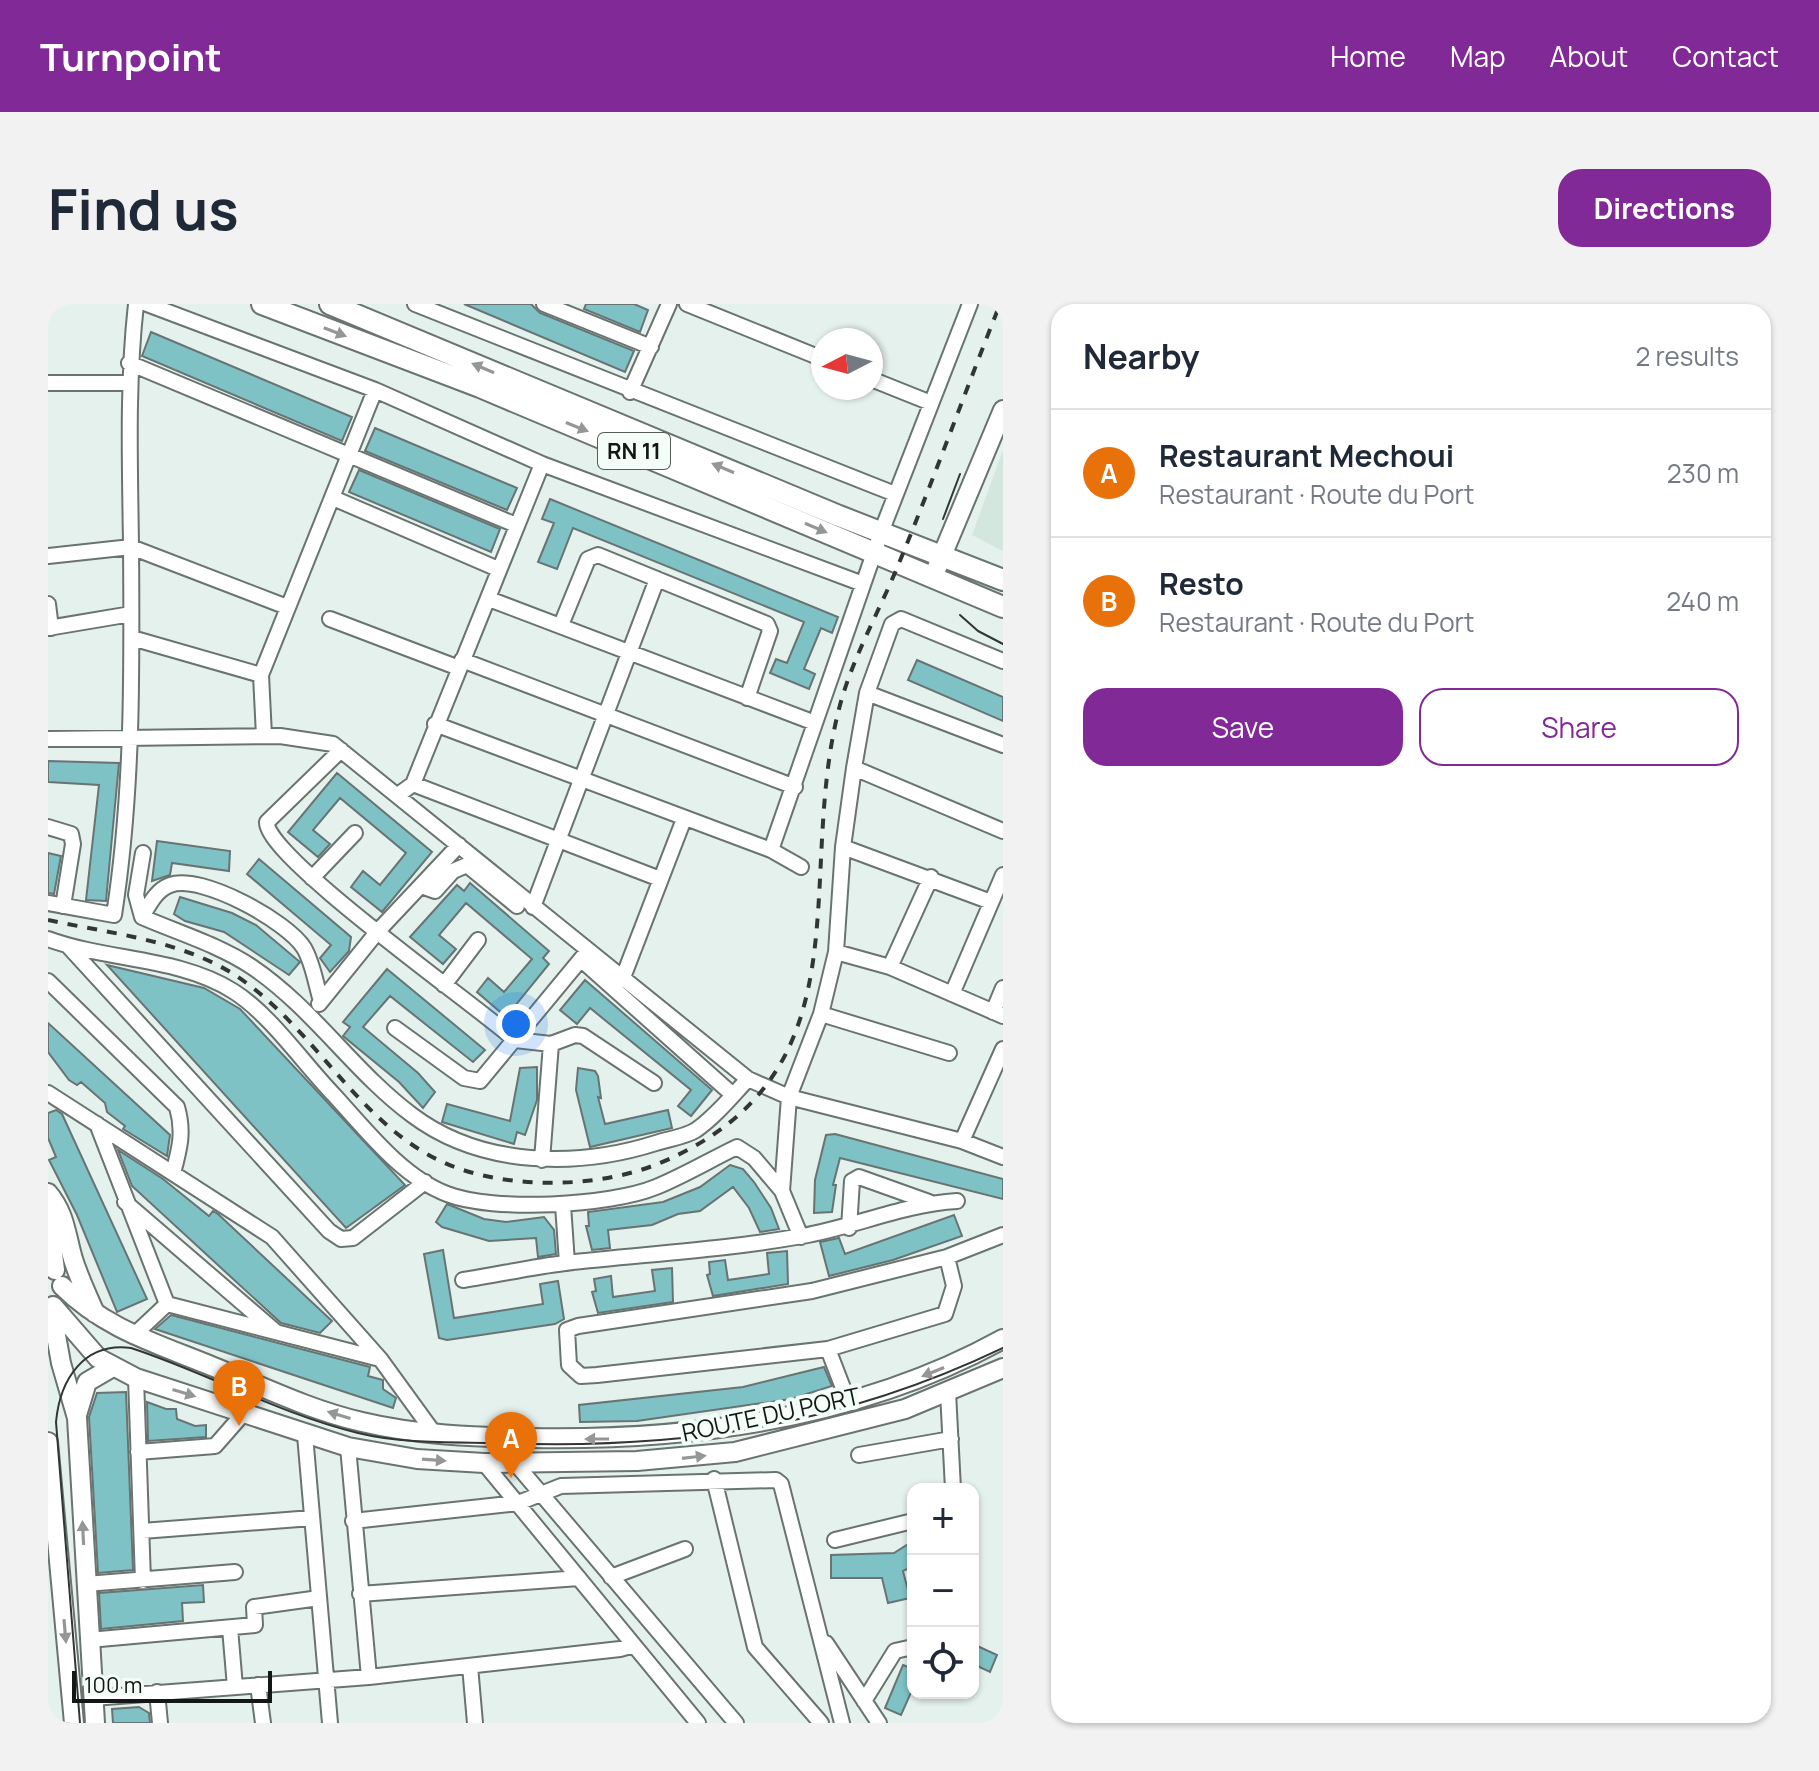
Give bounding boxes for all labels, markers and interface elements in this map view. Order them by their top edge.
text: Turnpoint [40,30,222,82]
text: Home [1330,37,1406,75]
text: Map [1450,37,1506,75]
text: About [1550,37,1628,75]
text: Contact [1672,37,1779,75]
button: Directions [1558,169,1771,247]
text: Find us [48,170,239,247]
one-way arrow [323,326,347,339]
north arrow [811,328,883,400]
text: Nearby [1083,333,1199,379]
text: 2 results [1635,338,1739,374]
one-way arrow [471,361,495,374]
one-way arrow [565,420,588,433]
road number: RN 11 [598,433,670,469]
text: Restaurant Mechoui [1159,435,1454,476]
text: A [1100,455,1118,491]
text: 230 m [1667,455,1739,491]
one-way arrow [711,461,735,474]
text: Restaurant · Route du Port [1159,476,1474,512]
one-way arrow [804,522,828,535]
text: Resto [1159,563,1244,604]
text: B [1101,583,1117,619]
text: 240 m [1666,583,1739,619]
text: Restaurant · Route du Port [1159,604,1474,640]
button: Save [1083,688,1403,766]
button: Share [1419,688,1739,766]
your location [496,1004,536,1044]
pin: B [213,1360,265,1426]
one-way arrow [920,1366,944,1379]
street label: ROUTE DU PORT [679,1378,863,1449]
one-way arrow [172,1387,196,1400]
one-way arrow [327,1409,351,1421]
pin: A [485,1412,537,1478]
one-way arrow [584,1433,609,1445]
one-way arrow [682,1451,707,1464]
one-way arrow [422,1454,447,1467]
map controls [907,1483,979,1699]
button: + [907,1483,979,1555]
one-way arrow [76,1520,89,1545]
button: − [907,1555,979,1627]
one-way arrow [59,1619,72,1644]
button: locate [907,1627,979,1699]
scale bar [72,1667,272,1703]
text: 100 m [84,1670,142,1700]

